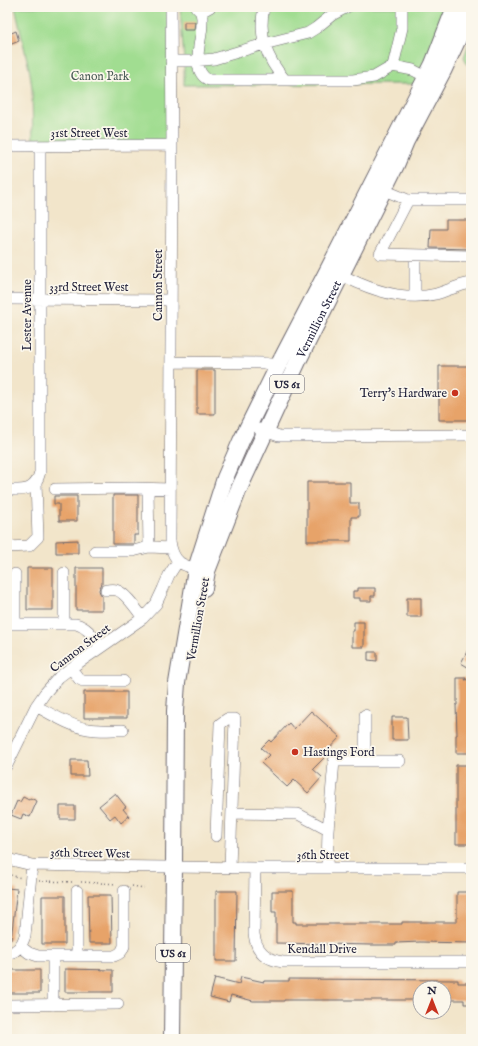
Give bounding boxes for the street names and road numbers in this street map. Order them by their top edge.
street label: 31st Street West [50,126,128,141]
street label: Cannon Street [151,249,166,321]
street label: Vermillion Street [293,278,345,362]
street label: Lester Avenue [20,279,35,351]
street label: 33rd Street West [49,280,129,295]
road number: US 61 [270,375,304,393]
street label: Vermillion Street [184,576,213,663]
street label: Cannon Street [47,621,113,676]
street label: 36th Street West [50,845,130,862]
street label: 36th Street [297,848,349,863]
street label: Kendall Drive [287,942,357,957]
road number: US 61 [156,944,190,962]

